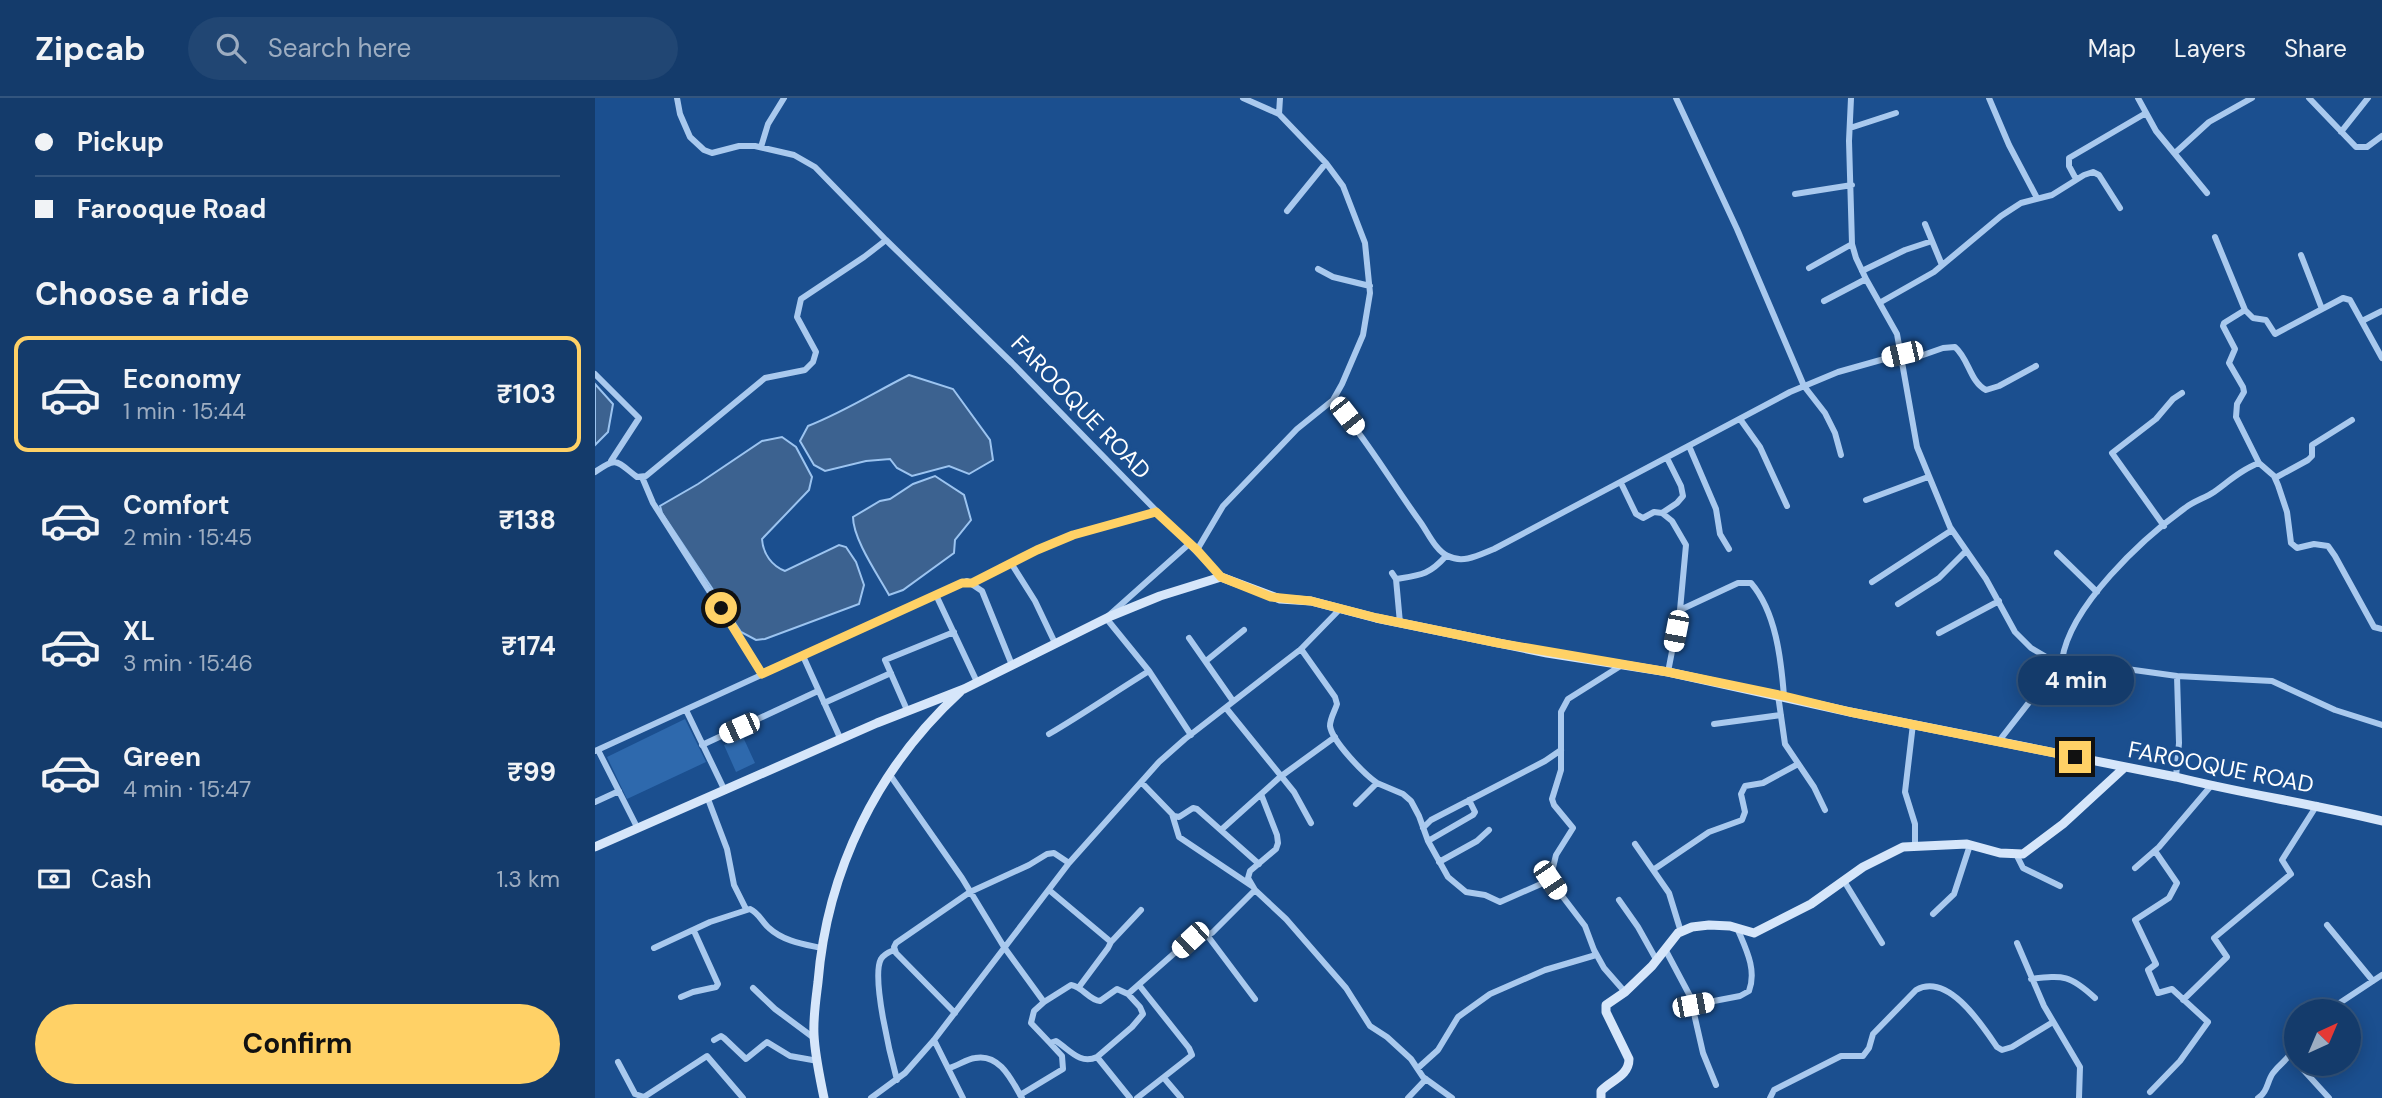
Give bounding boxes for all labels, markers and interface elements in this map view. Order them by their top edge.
search box [188,17,678,80]
text: Zipcab [35,27,146,70]
icon: search [212,29,250,67]
text: Search here [268,31,411,65]
text: Map [2088,33,2136,64]
text: Layers [2174,33,2246,64]
text: Share [2284,33,2347,64]
text: Pickup [77,125,164,159]
text: Farooque Road [77,192,266,226]
text: Choose a ride [35,273,250,315]
street label: FAROOQUE ROAD [1005,329,1157,485]
car [1880,339,1925,369]
text: Economy [123,362,241,396]
icon: car [39,363,102,426]
text: ₹103 [497,377,556,411]
car [1326,393,1369,439]
text: 1 min · 15:44 [123,396,246,426]
text: Comfort [123,488,229,522]
icon: car [39,489,102,552]
text: ₹138 [498,503,556,537]
text: 2 min · 15:45 [123,522,252,552]
route start [705,592,737,624]
car [1662,608,1691,654]
text: XL [123,614,155,648]
icon: car [39,615,102,678]
text: ₹174 [501,629,556,663]
text: 3 min · 15:46 [123,648,253,678]
callout: 4 min [2017,656,2133,704]
text: 4 min [2045,665,2107,695]
car [716,710,763,746]
street label: FAROOQUE ROAD [2126,734,2316,800]
text: Green [123,740,201,774]
icon: car [39,741,102,804]
route end [2059,741,2091,773]
text: ₹99 [507,755,556,789]
text: 4 min · 15:47 [123,774,251,804]
car [1530,857,1571,903]
icon: cash [35,860,73,898]
text: Cash [91,862,152,896]
text: 1.3 km [496,864,560,894]
car [1168,918,1213,962]
car [1671,991,1716,1019]
north arrow [2284,999,2361,1076]
map controls [2284,999,2361,1076]
button: Confirm [35,1004,560,1084]

